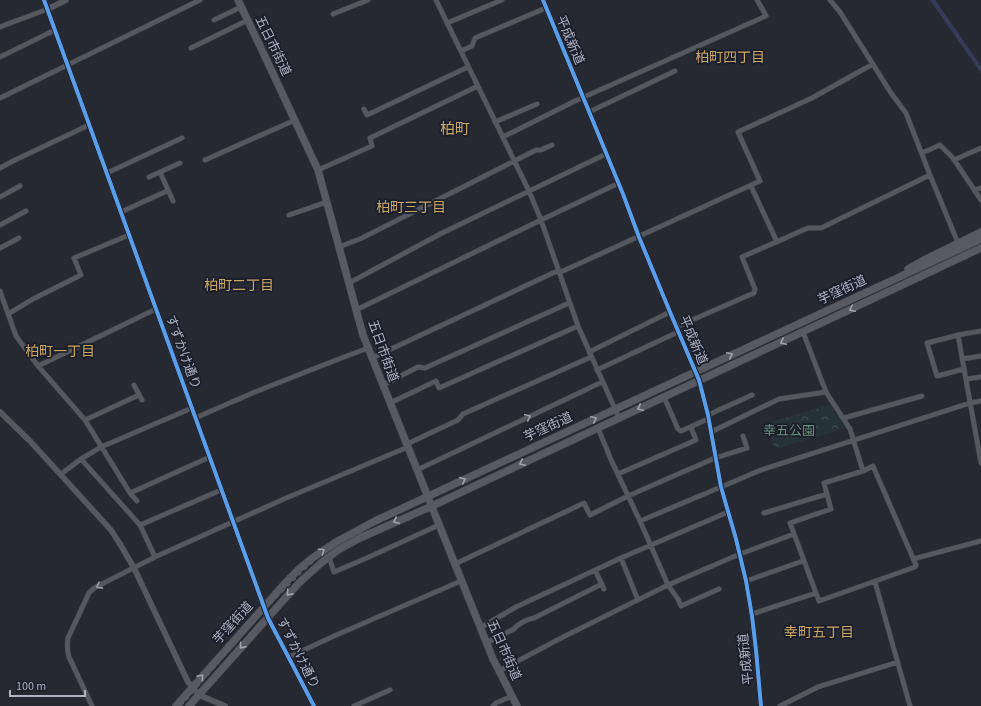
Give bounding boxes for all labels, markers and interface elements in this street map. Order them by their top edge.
street label: 五日市街道 [251,13,295,79]
street label: 平成新道 [552,13,588,67]
district label: 柏町四丁目 [695,48,765,68]
district label: 柏町 [440,119,470,140]
district label: 柏町三丁目 [376,198,446,218]
street label: 芋窪街道 [815,271,869,309]
district label: 柏町二丁目 [204,276,274,296]
one-way arrow [849,304,857,312]
street label: すずかけ通り [161,312,205,392]
street label: 平成新道 [675,313,711,367]
street label: 五日市街道 [363,317,403,385]
one-way arrow [779,337,787,345]
district label: 柏町一丁目 [25,342,95,362]
one-way arrow [726,352,734,360]
one-way arrow [636,403,644,411]
street label: 芋窪街道 [521,408,575,446]
one-way arrow [524,414,532,422]
one-way arrow [589,416,597,424]
park label: 幸五公園 [763,422,815,440]
one-way arrow [518,458,526,466]
one-way arrow [459,477,466,485]
one-way arrow [393,516,400,524]
one-way arrow [318,549,325,556]
one-way arrow [96,581,103,588]
one-way arrow [287,589,294,596]
street label: 芋窪街道 [209,598,257,648]
street label: すずかけ通り [272,614,324,692]
street label: 五日市街道 [483,617,525,683]
district label: 幸町五丁目 [784,623,854,643]
street label: 平成新道 [734,632,758,686]
one-way arrow [240,642,247,649]
scale bar [10,672,85,698]
one-way arrow [197,674,204,681]
text: 100 m [16,678,46,695]

